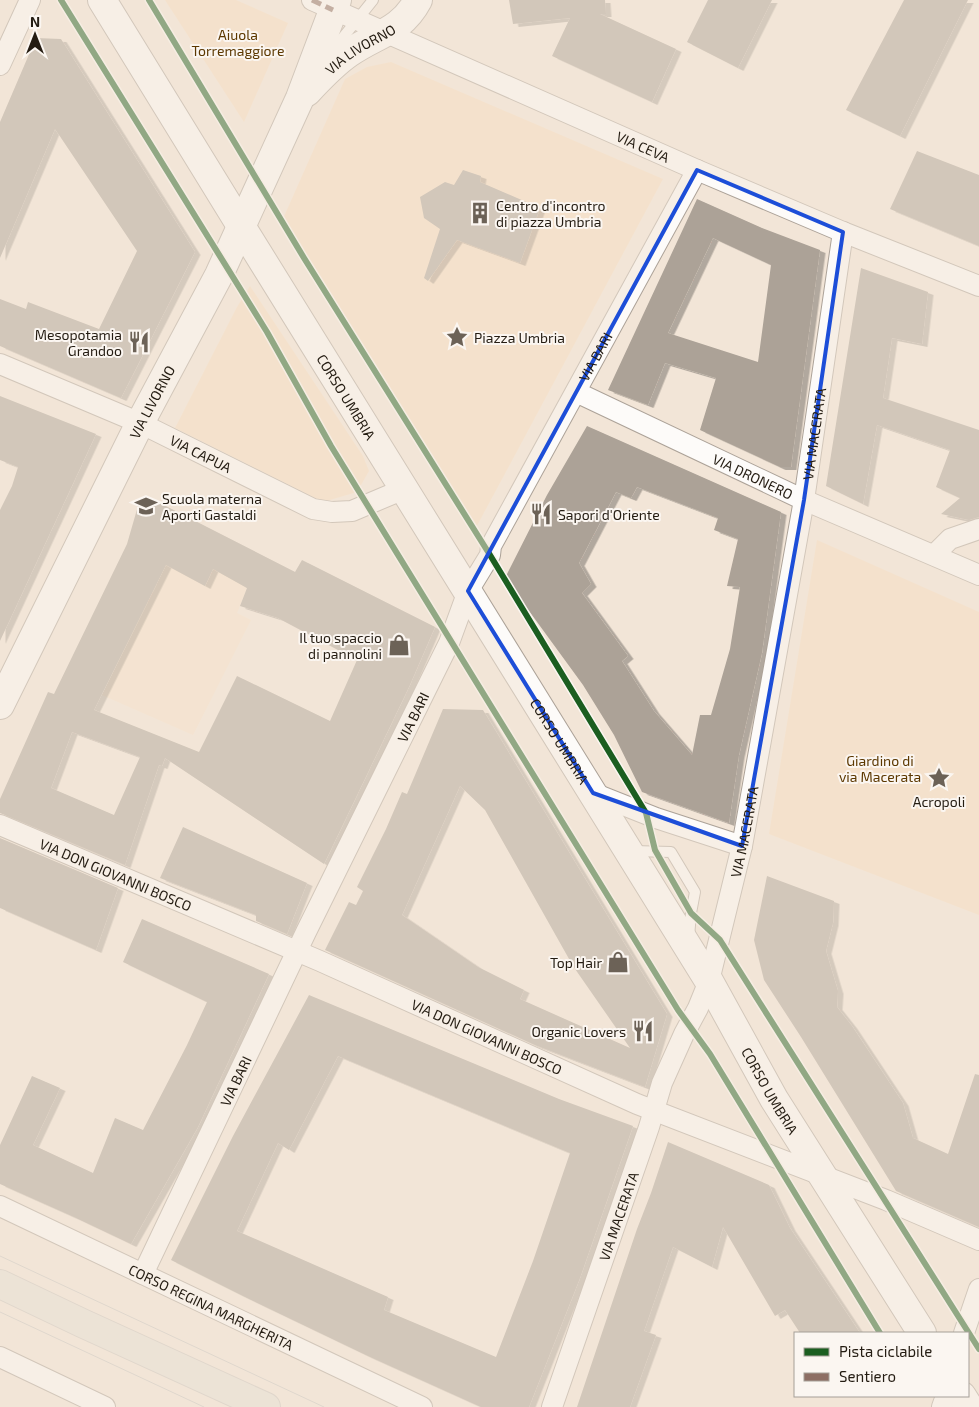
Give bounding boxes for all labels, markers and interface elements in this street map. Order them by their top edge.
north arrow [10,10,60,60]
text: N [30,13,40,30]
street label: VIA LIVORNO [321,20,398,77]
park label: Aiuola Torremaggiore [191,26,285,59]
street label: VIA CEVA [614,127,673,165]
place label: Centro d'incontro di piazza Umbria [496,197,606,230]
building icon: Centro d'incontro di piazza Umbria [467,200,493,226]
place icon: Piazza Umbria [444,324,470,350]
place label: Mesopotamia Grandoo [35,326,122,359]
restaurant icon: Mesopotamia Grandoo [126,329,152,355]
place label: Piazza Umbria [474,329,565,346]
street label: VIA BARI [575,329,615,384]
street label: CORSO UMBRIA [314,351,380,443]
street label: VIA LIVORNO [125,362,178,441]
street label: VIA MACERATA [799,386,829,481]
street label: VIA CAPUA [167,431,235,476]
street label: VIA DRONERO [710,450,796,502]
place label: Scuola materna Aporti Gastaldi [162,490,262,523]
school or university icon: Scuola materna Aporti Gastaldi [133,493,159,519]
restaurant icon: Sapori d'Oriente [528,501,554,527]
place label: Sapori d'Oriente [558,506,660,523]
place label: Il tuo spaccio di pannolini [299,629,382,662]
shop icon: Il tuo spaccio di pannolini [386,632,412,658]
street label: VIA BARI [393,689,432,744]
street label: CORSO UMBRIA [527,695,593,787]
park label: Giardino di via Macerata [839,752,921,785]
place icon: Acropoli [926,765,952,791]
street label: VIA MACERATA [726,784,761,879]
place label: Acropoli [913,793,965,810]
street label: VIA DON GIOVANNI BOSCO [37,834,195,914]
shop icon: Top Hair [605,949,631,975]
place label: Top Hair [550,954,602,971]
street label: VIA DON GIOVANNI BOSCO [409,995,565,1078]
restaurant icon: Organic Lovers [630,1018,656,1044]
place label: Organic Lovers [531,1023,626,1040]
street label: CORSO UMBRIA [739,1044,802,1137]
street label: VIA BARI [216,1053,254,1109]
street label: VIA MACERATA [595,1169,641,1263]
street label: CORSO REGINA MARGHERITA [126,1260,297,1353]
legend [794,1332,969,1397]
text: Pista ciclabile [839,1342,932,1360]
text: Sentiero [839,1367,896,1385]

